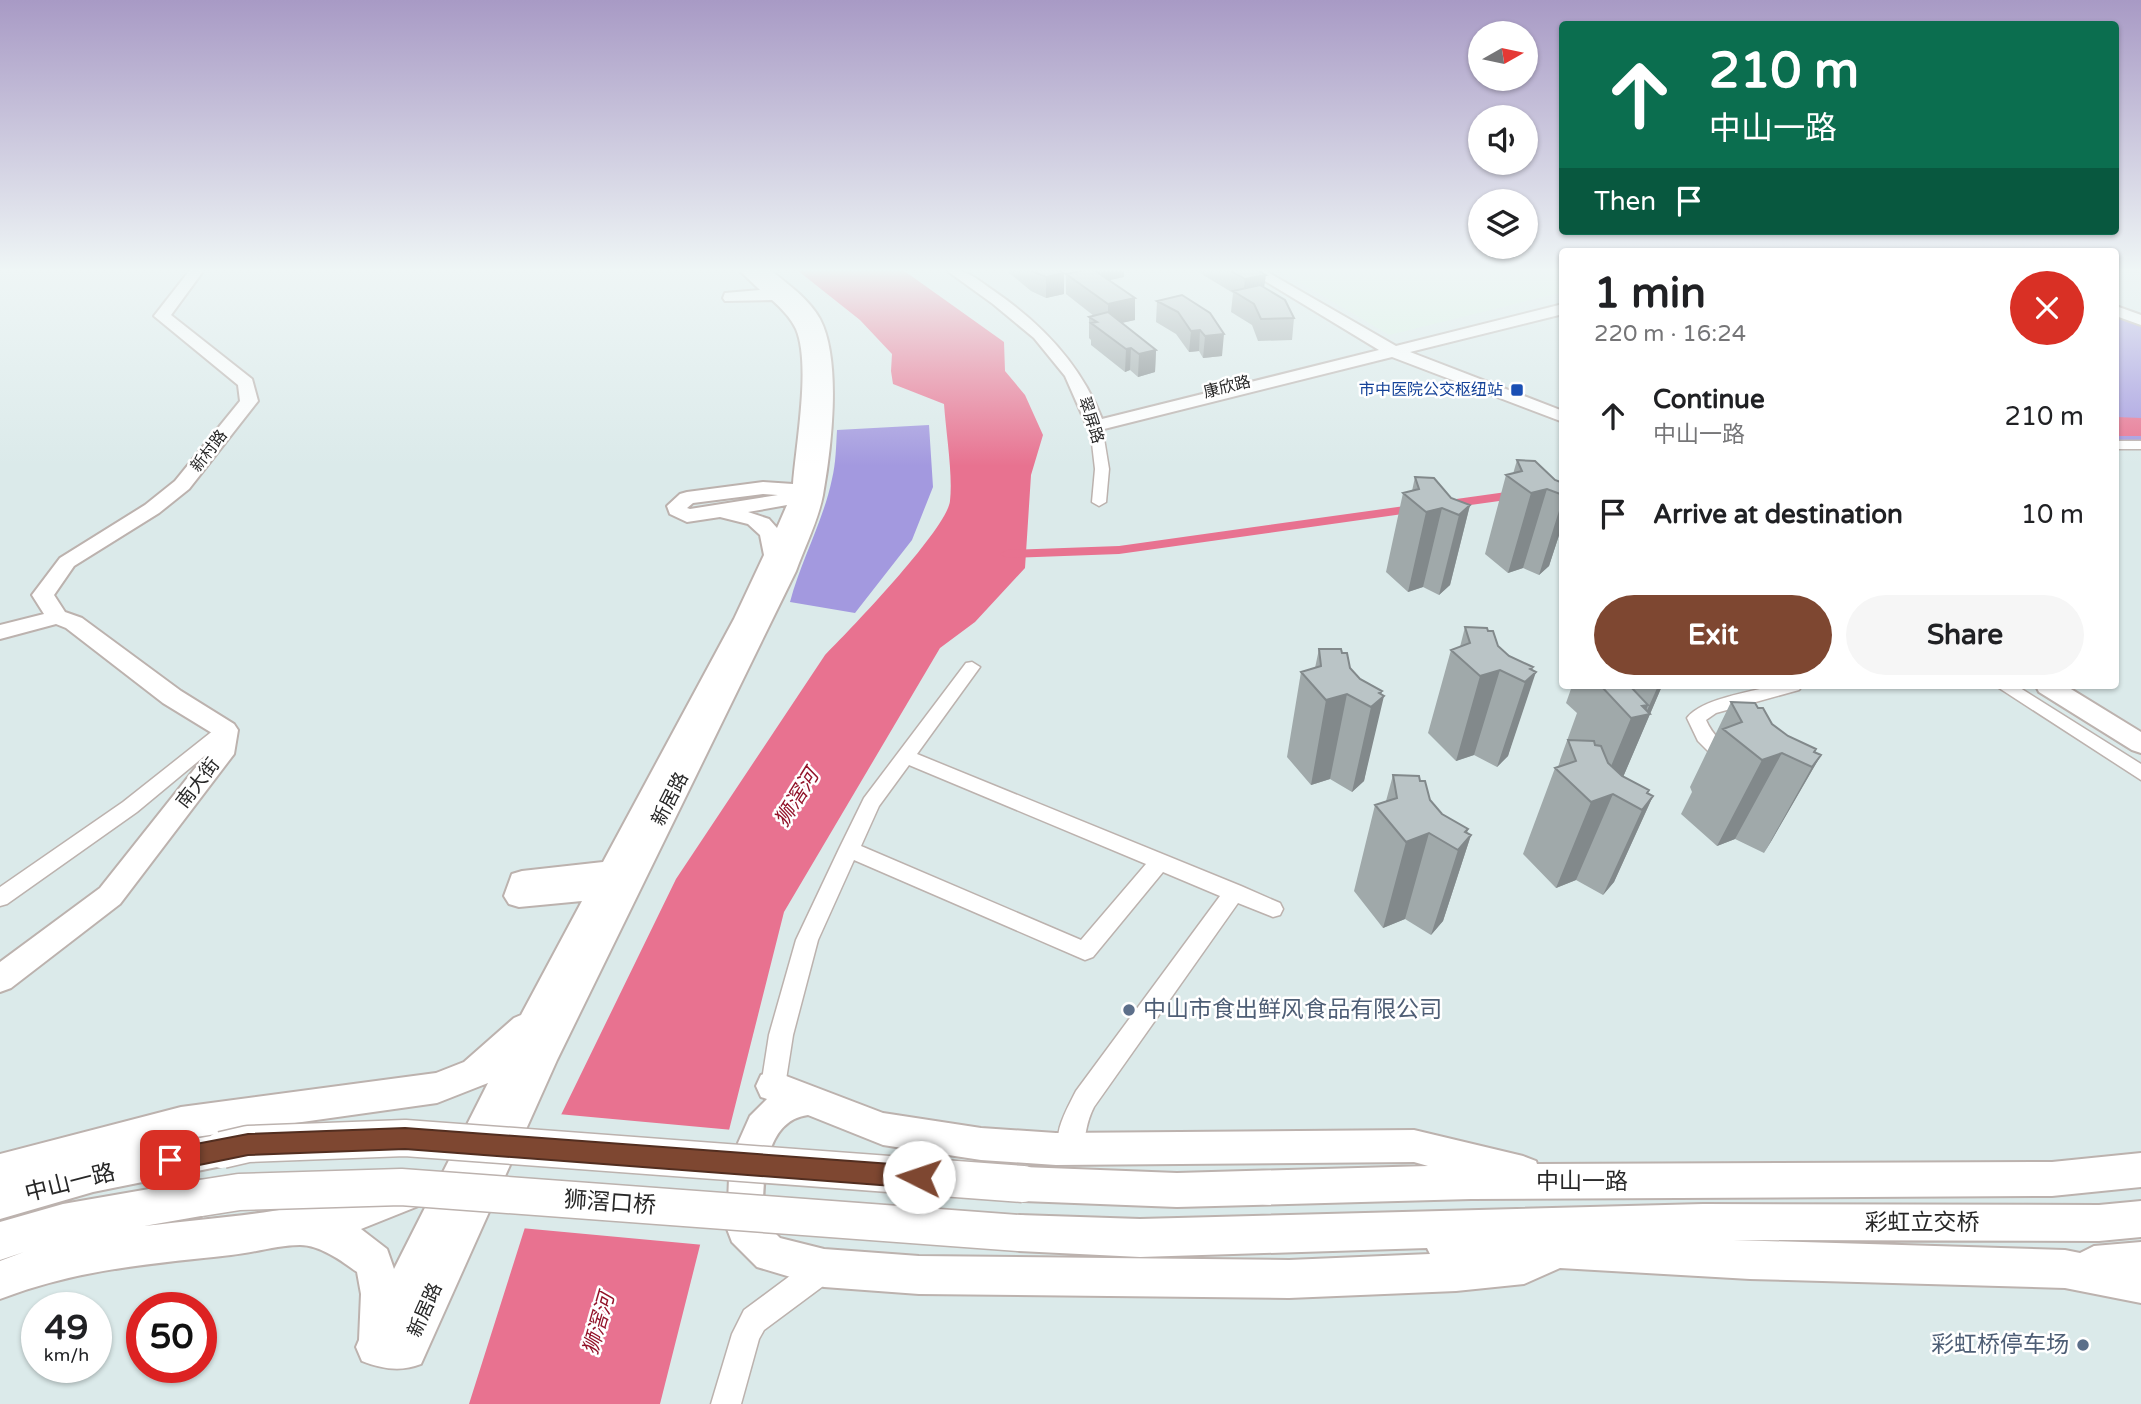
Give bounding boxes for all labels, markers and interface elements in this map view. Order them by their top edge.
north arrow [1468,21,1538,91]
map controls [1468,21,1538,259]
text: 210 m [1709,42,1859,101]
icon: ahead [1594,49,1685,140]
button: sound [1468,105,1538,175]
text: 中山一路 [1709,110,1837,148]
icon: arrive [1670,182,1708,220]
text: Then [1594,186,1656,217]
button: layers [1468,189,1538,259]
text: 1 min [1594,268,1706,319]
button: close [2010,271,2084,345]
text: 220 m · 16:24 [1594,320,1746,348]
street label: 康欣路 [1201,371,1253,403]
place label: 市中医院公交枢纽站 [1359,380,1503,400]
marker: 市中医院公交枢纽站 [1509,382,1525,398]
text: Continue [1653,384,1765,415]
street label: 翠屏路 [1074,394,1108,446]
icon: ahead [1594,397,1632,435]
text: 210 m [2004,401,2084,432]
text: 中山一路 [1653,421,1745,449]
street label: 新村路 [186,426,232,476]
icon: arrive [1594,495,1632,533]
text: Arrive at destination [1653,499,1903,530]
text: 10 m [2021,499,2084,530]
button: Exit [1594,595,1832,675]
button: Share [1846,595,2084,675]
street label: 南大街 [172,754,224,812]
water label: 狮滘河 [770,761,826,831]
street label: 新居路 [647,769,693,829]
place label: 中山市食出鲜风食品有限公司 [1143,996,1442,1024]
marker: 中山市食出鲜风食品有限公司 [1121,1002,1137,1018]
pin [140,1130,200,1190]
position arrow [882,1140,956,1214]
icon: arrive [151,1141,189,1179]
street label: 中山一路 [22,1158,118,1208]
street label: 中山一路 [1536,1168,1628,1196]
street label: 狮滘口桥 [563,1186,657,1220]
street label: 彩虹立交桥 [1865,1209,1980,1237]
street label: 新居路 [403,1279,447,1341]
water label: 狮滘河 [578,1286,621,1358]
speed limit sign: 50 [126,1292,217,1383]
text: 49 [45,1307,88,1349]
place label: 彩虹桥停车场 [1931,1331,2069,1359]
marker: 彩虹桥停车场 [2075,1337,2091,1353]
text: km/h [44,1344,89,1366]

